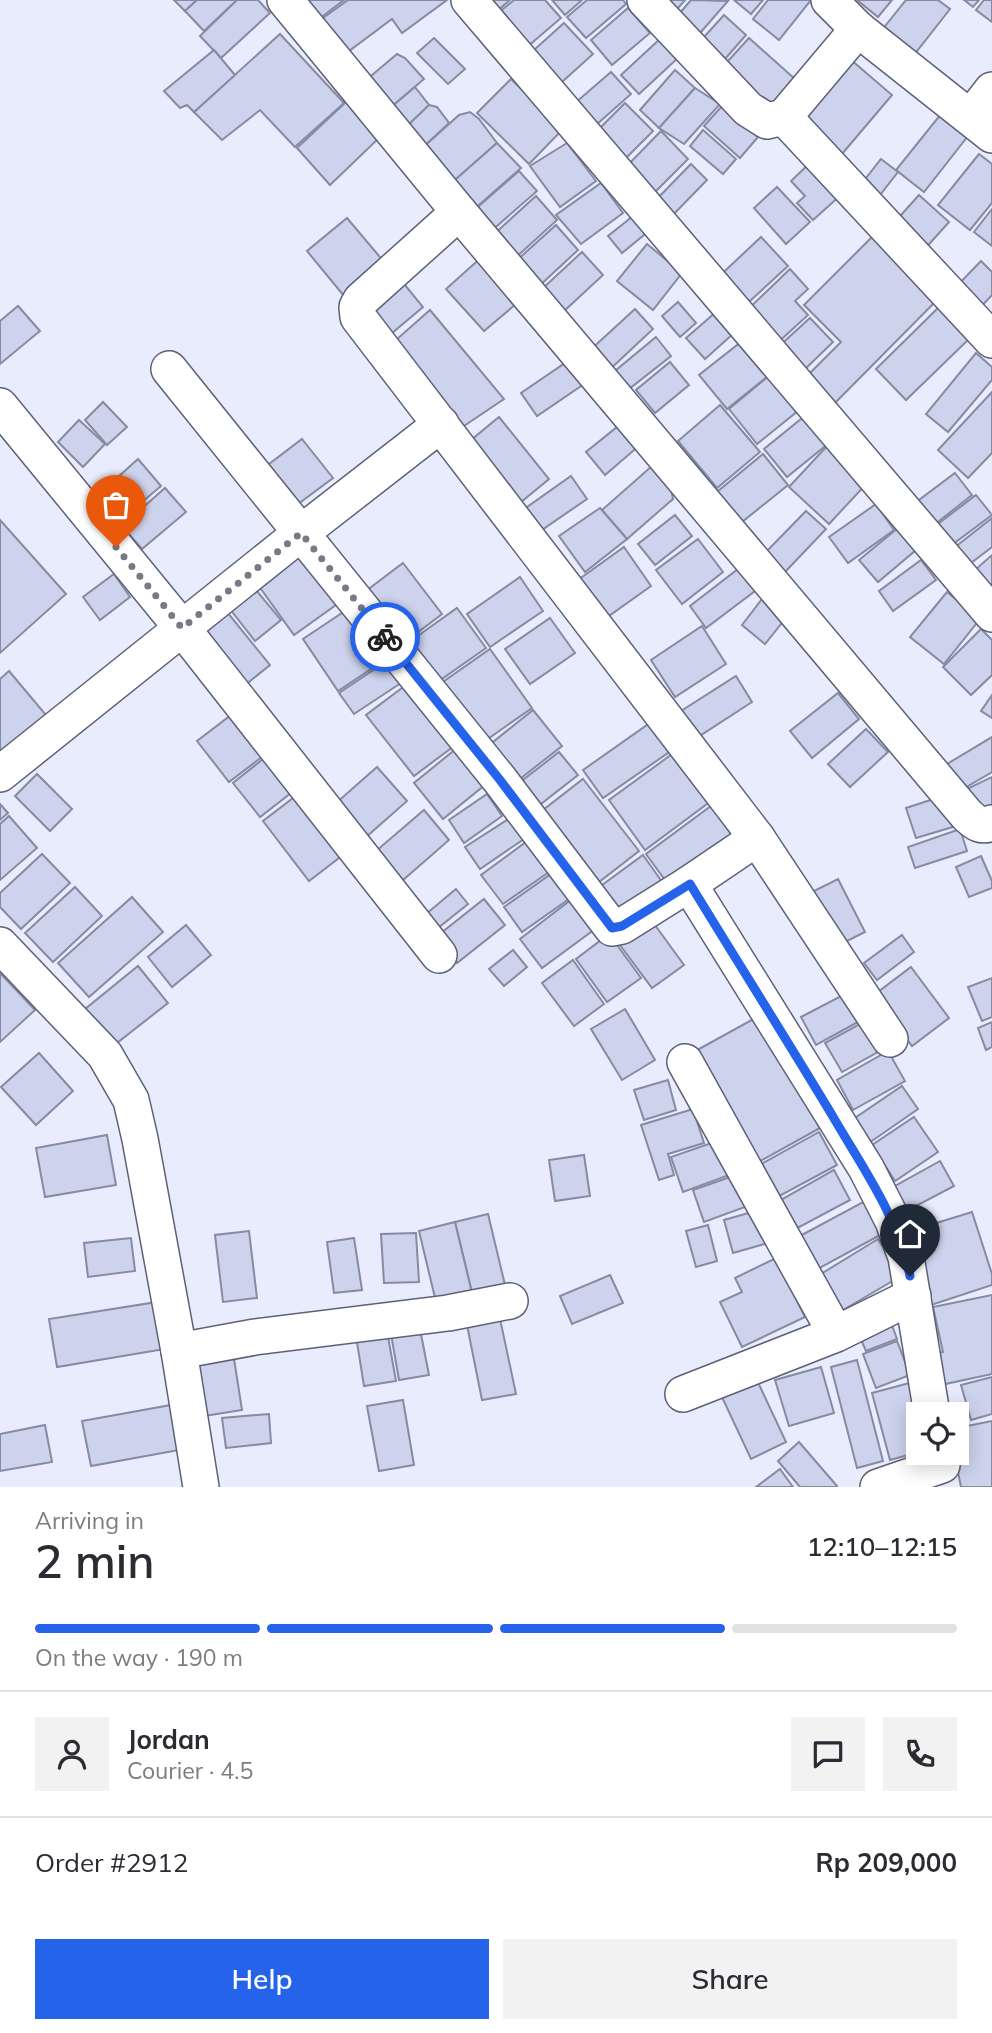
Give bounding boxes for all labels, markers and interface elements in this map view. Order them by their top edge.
pin [86,475,146,547]
icon: bag [97,486,135,524]
courier [350,602,420,672]
icon: bike [366,618,404,656]
pin [880,1204,940,1276]
icon: home [891,1215,929,1253]
map controls [906,1402,969,1465]
button: locate [906,1402,969,1465]
text: Arriving in [35,1506,144,1535]
text: 12:10–12:15 [807,1530,957,1563]
text: 2 min [35,1532,154,1590]
text: On the way · 190 m [35,1643,243,1672]
button: person [35,1717,109,1791]
button: chat [791,1717,865,1791]
button: phone [883,1717,957,1791]
text: Jordan [127,1723,210,1756]
text: Courier · 4.5 [127,1756,253,1785]
text: Order #2912 [35,1846,188,1879]
text: Rp 209,000 [815,1846,957,1879]
button: Help [35,1939,489,2019]
button: Share [503,1939,957,2019]

